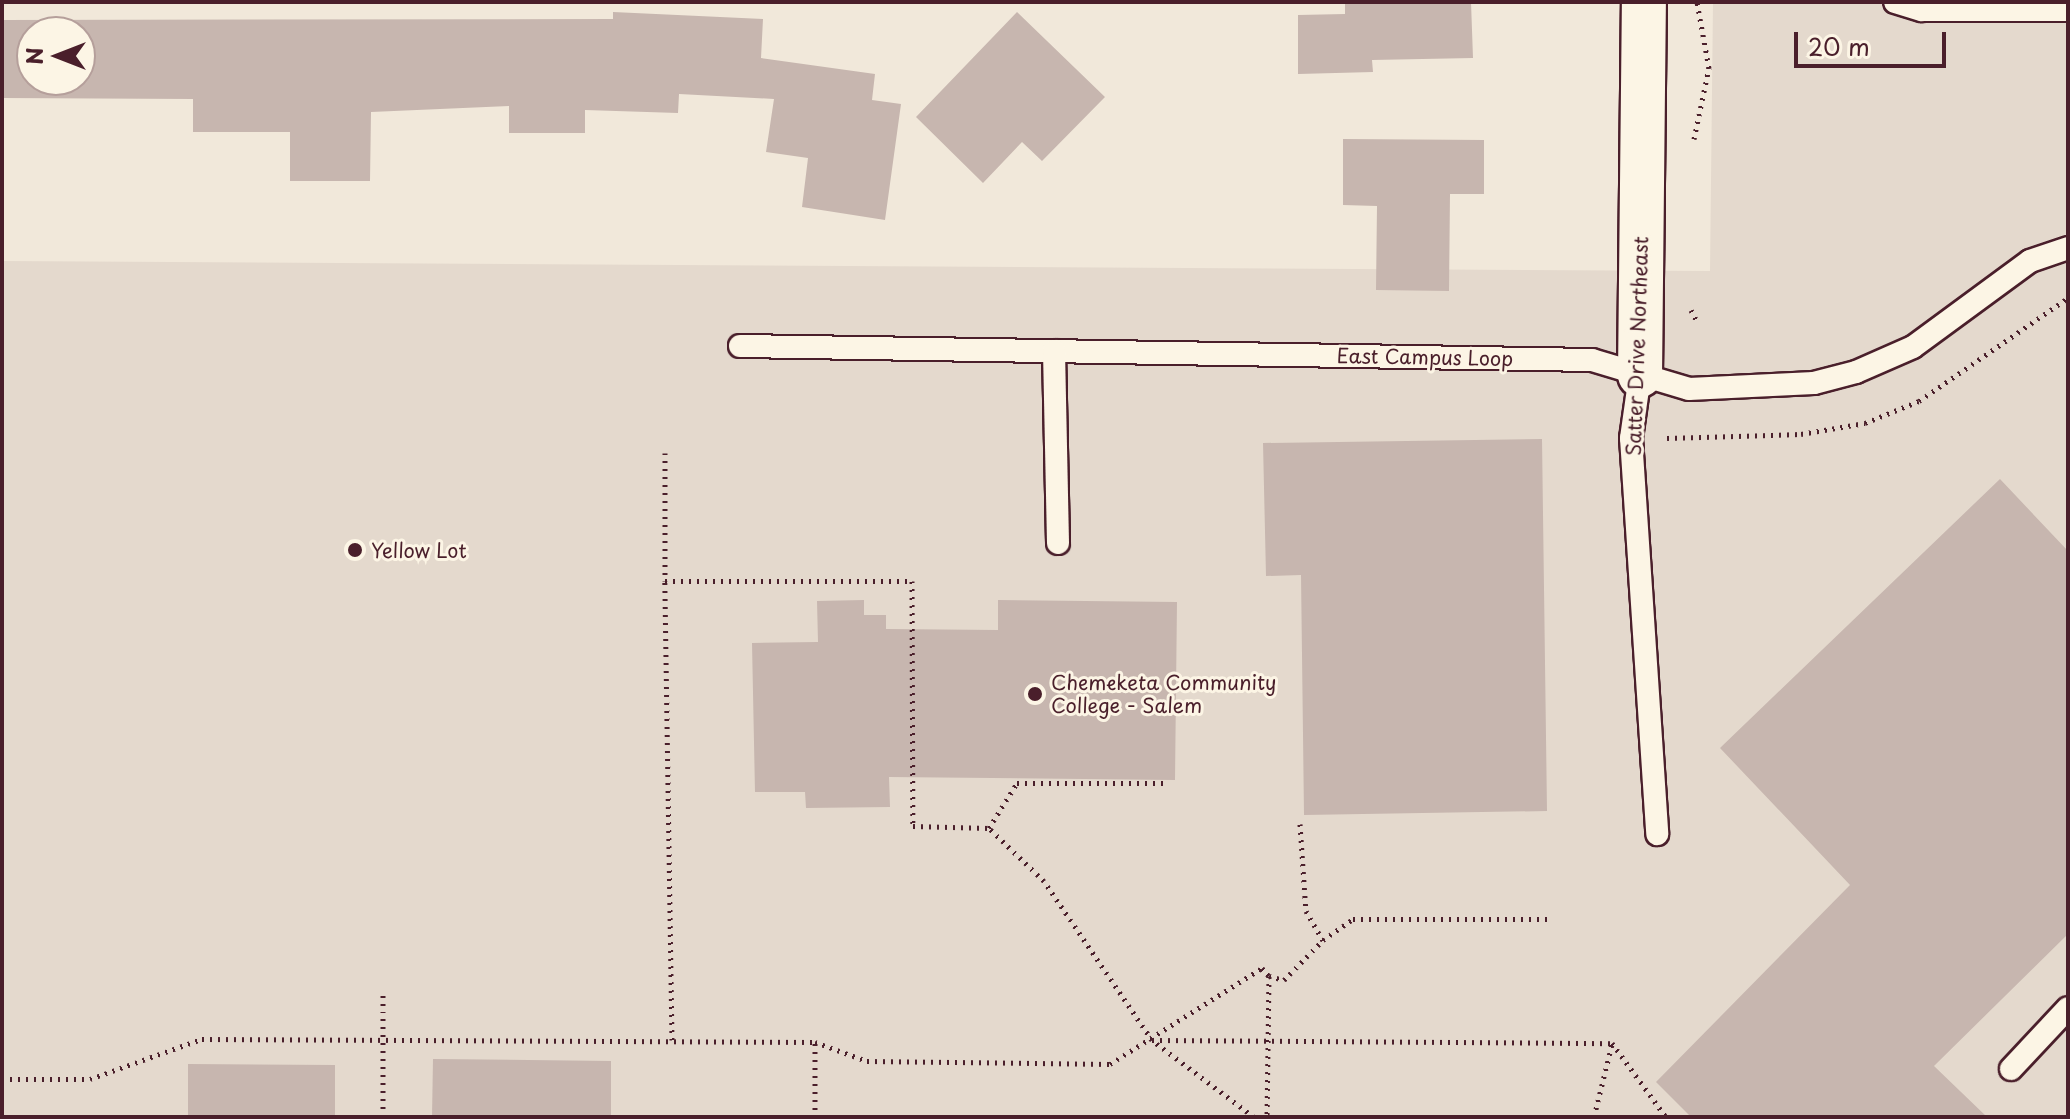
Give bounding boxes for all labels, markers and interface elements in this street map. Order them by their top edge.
north arrow [16,16,96,96]
scale bar [1798,16,1950,66]
text: 20 m [1808,28,1870,64]
text: N [17,47,50,65]
street label: Satter Drive Northeast [1621,235,1653,457]
street label: East Campus Loop [1335,343,1515,371]
place label: Yellow Lot [371,538,467,562]
marker: Yellow Lot [346,541,364,559]
place label: Chemeketa Community College - Salem [1051,670,1276,717]
marker: Chemeketa Community College - Salem [1026,685,1044,703]

